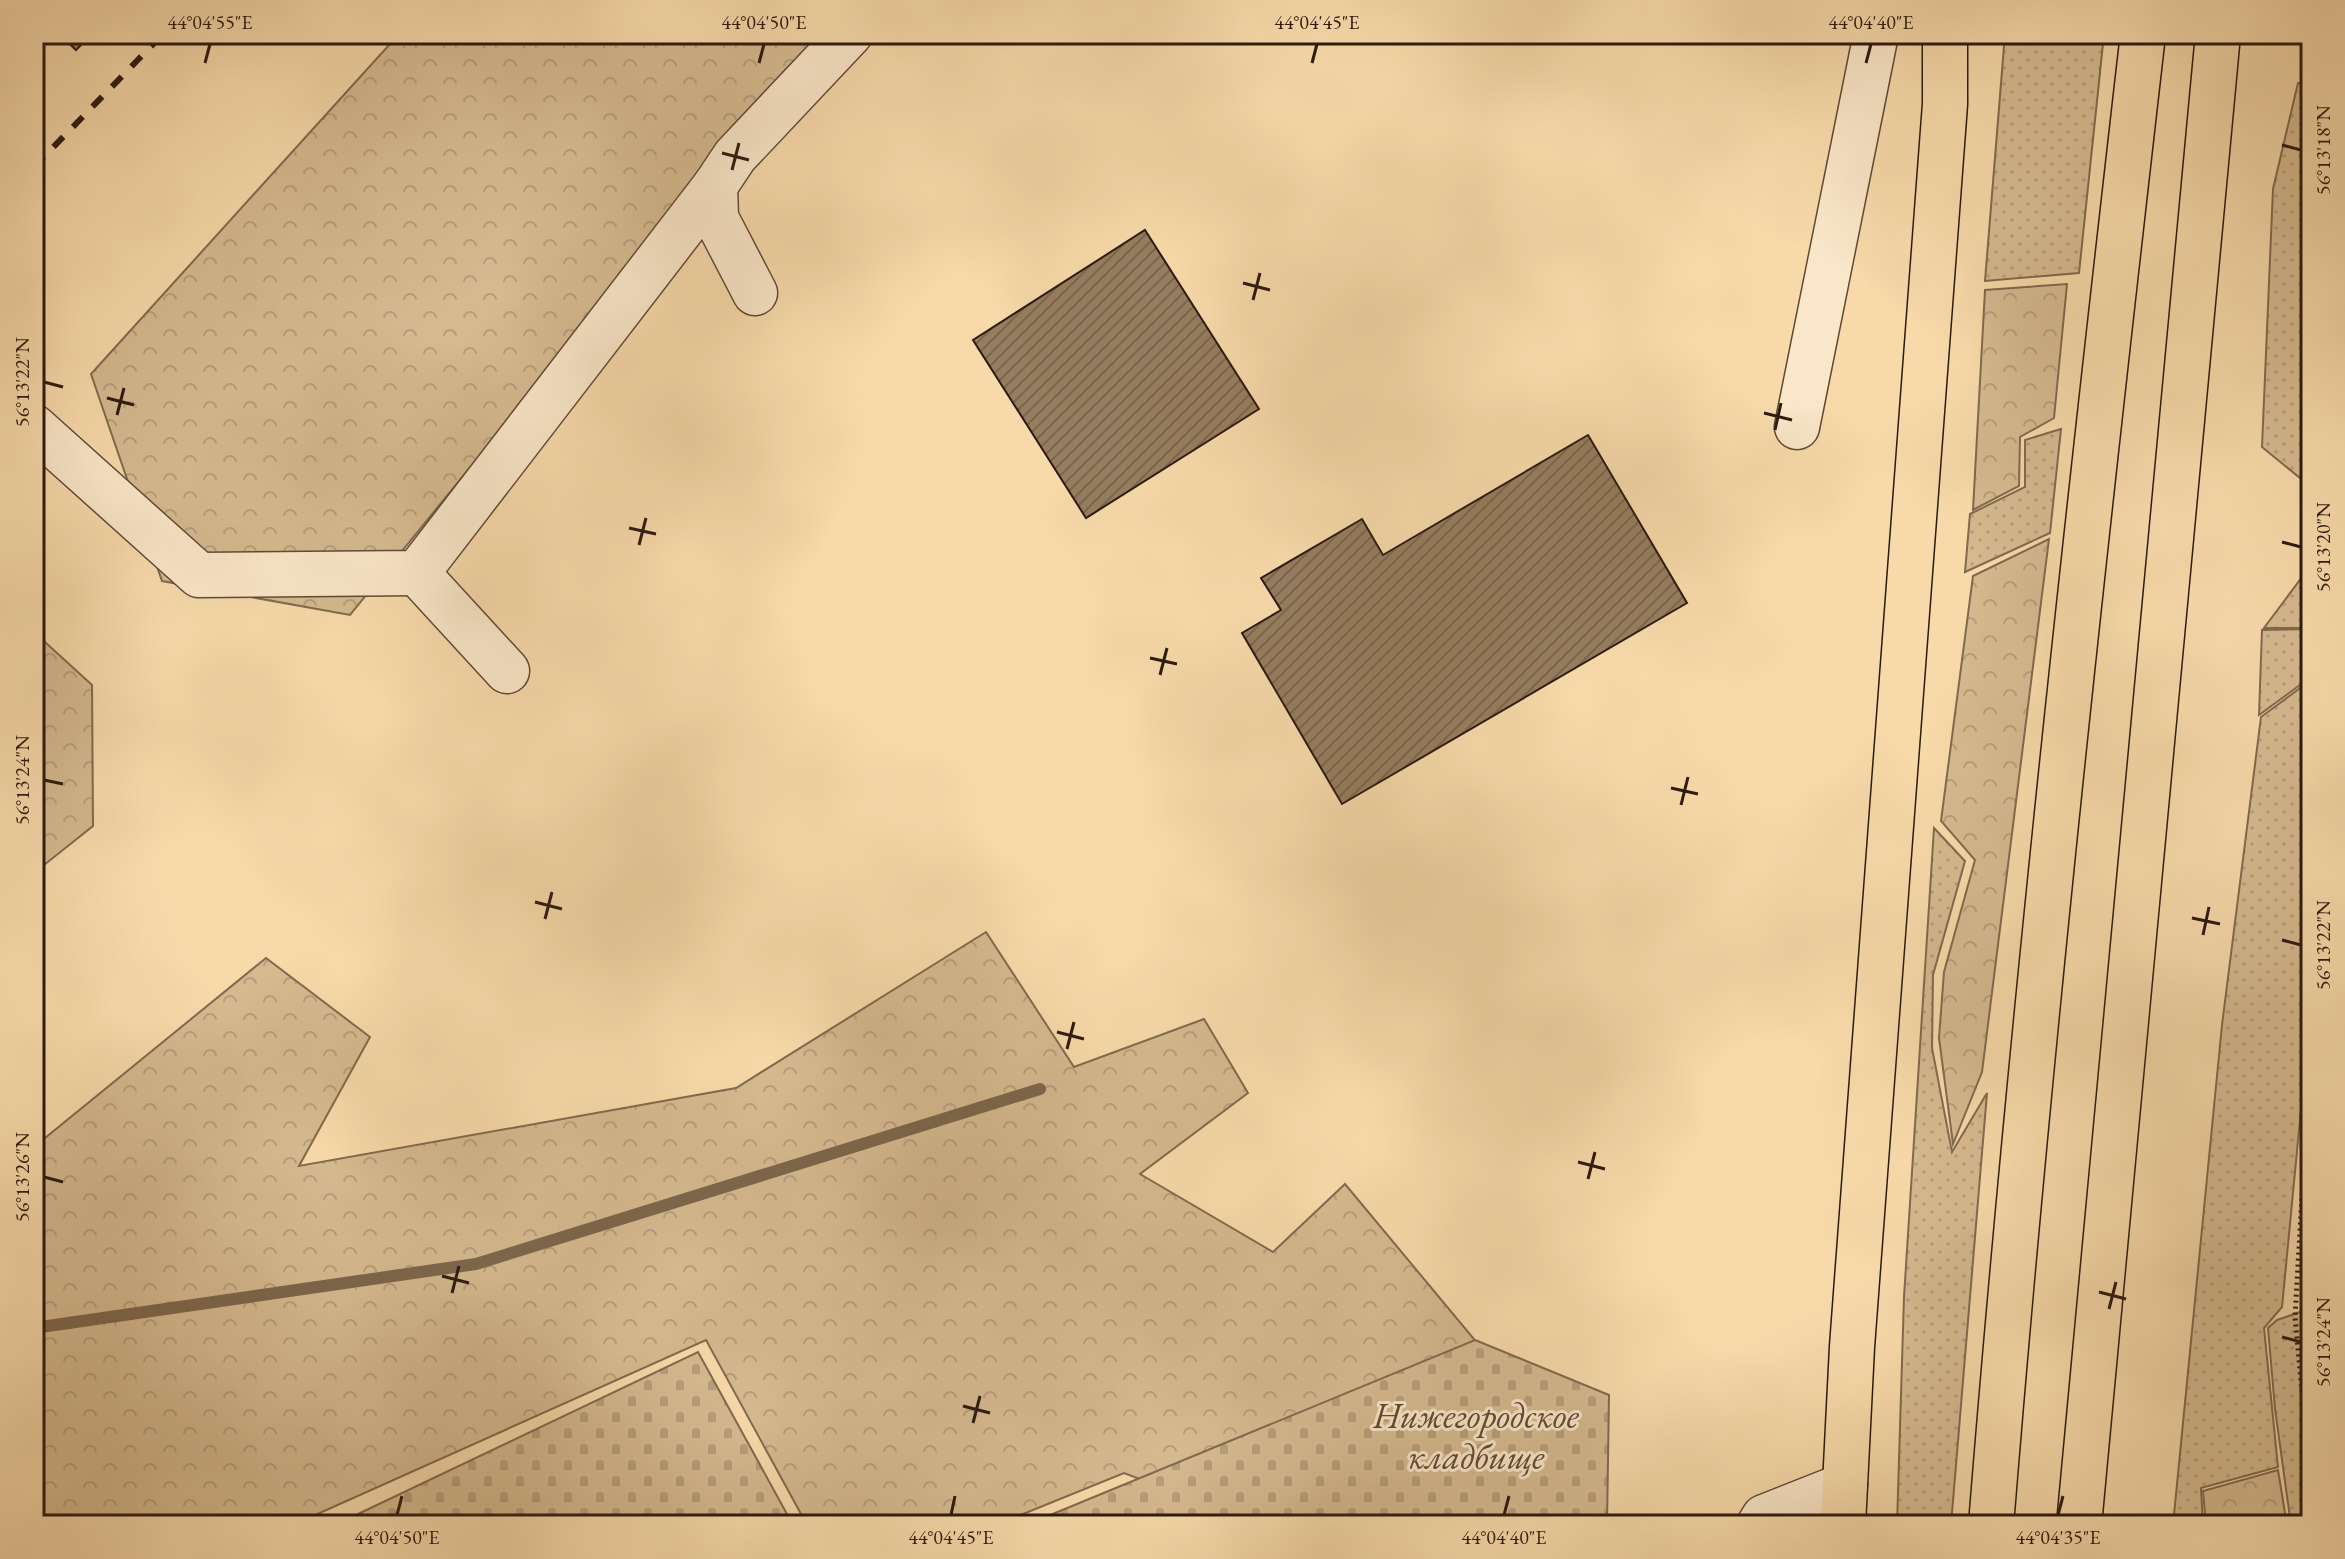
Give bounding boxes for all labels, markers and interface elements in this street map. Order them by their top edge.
text: 44°04'55"E [167,9,253,35]
text: 44°04'50"E [721,9,807,35]
text: 44°04'45"E [1274,9,1360,35]
text: 44°04'40"E [1828,9,1914,35]
text: 56°13'18"N [2310,105,2336,195]
text: 56°13'22"N [9,337,35,427]
text: 56°13'20"N [2310,502,2336,592]
text: 56°13'24"N [9,735,35,825]
text: 56°13'22"N [2310,900,2336,990]
text: 56°13'26"N [9,1132,35,1222]
text: 56°13'24"N [2310,1297,2336,1387]
park label: Нижегородское кладбище [1372,1392,1579,1480]
text: 44°04'50"E [354,1524,440,1550]
text: 44°04'45"E [908,1524,994,1550]
text: 44°04'40"E [1461,1524,1547,1550]
text: 44°04'35"E [2015,1524,2101,1550]

